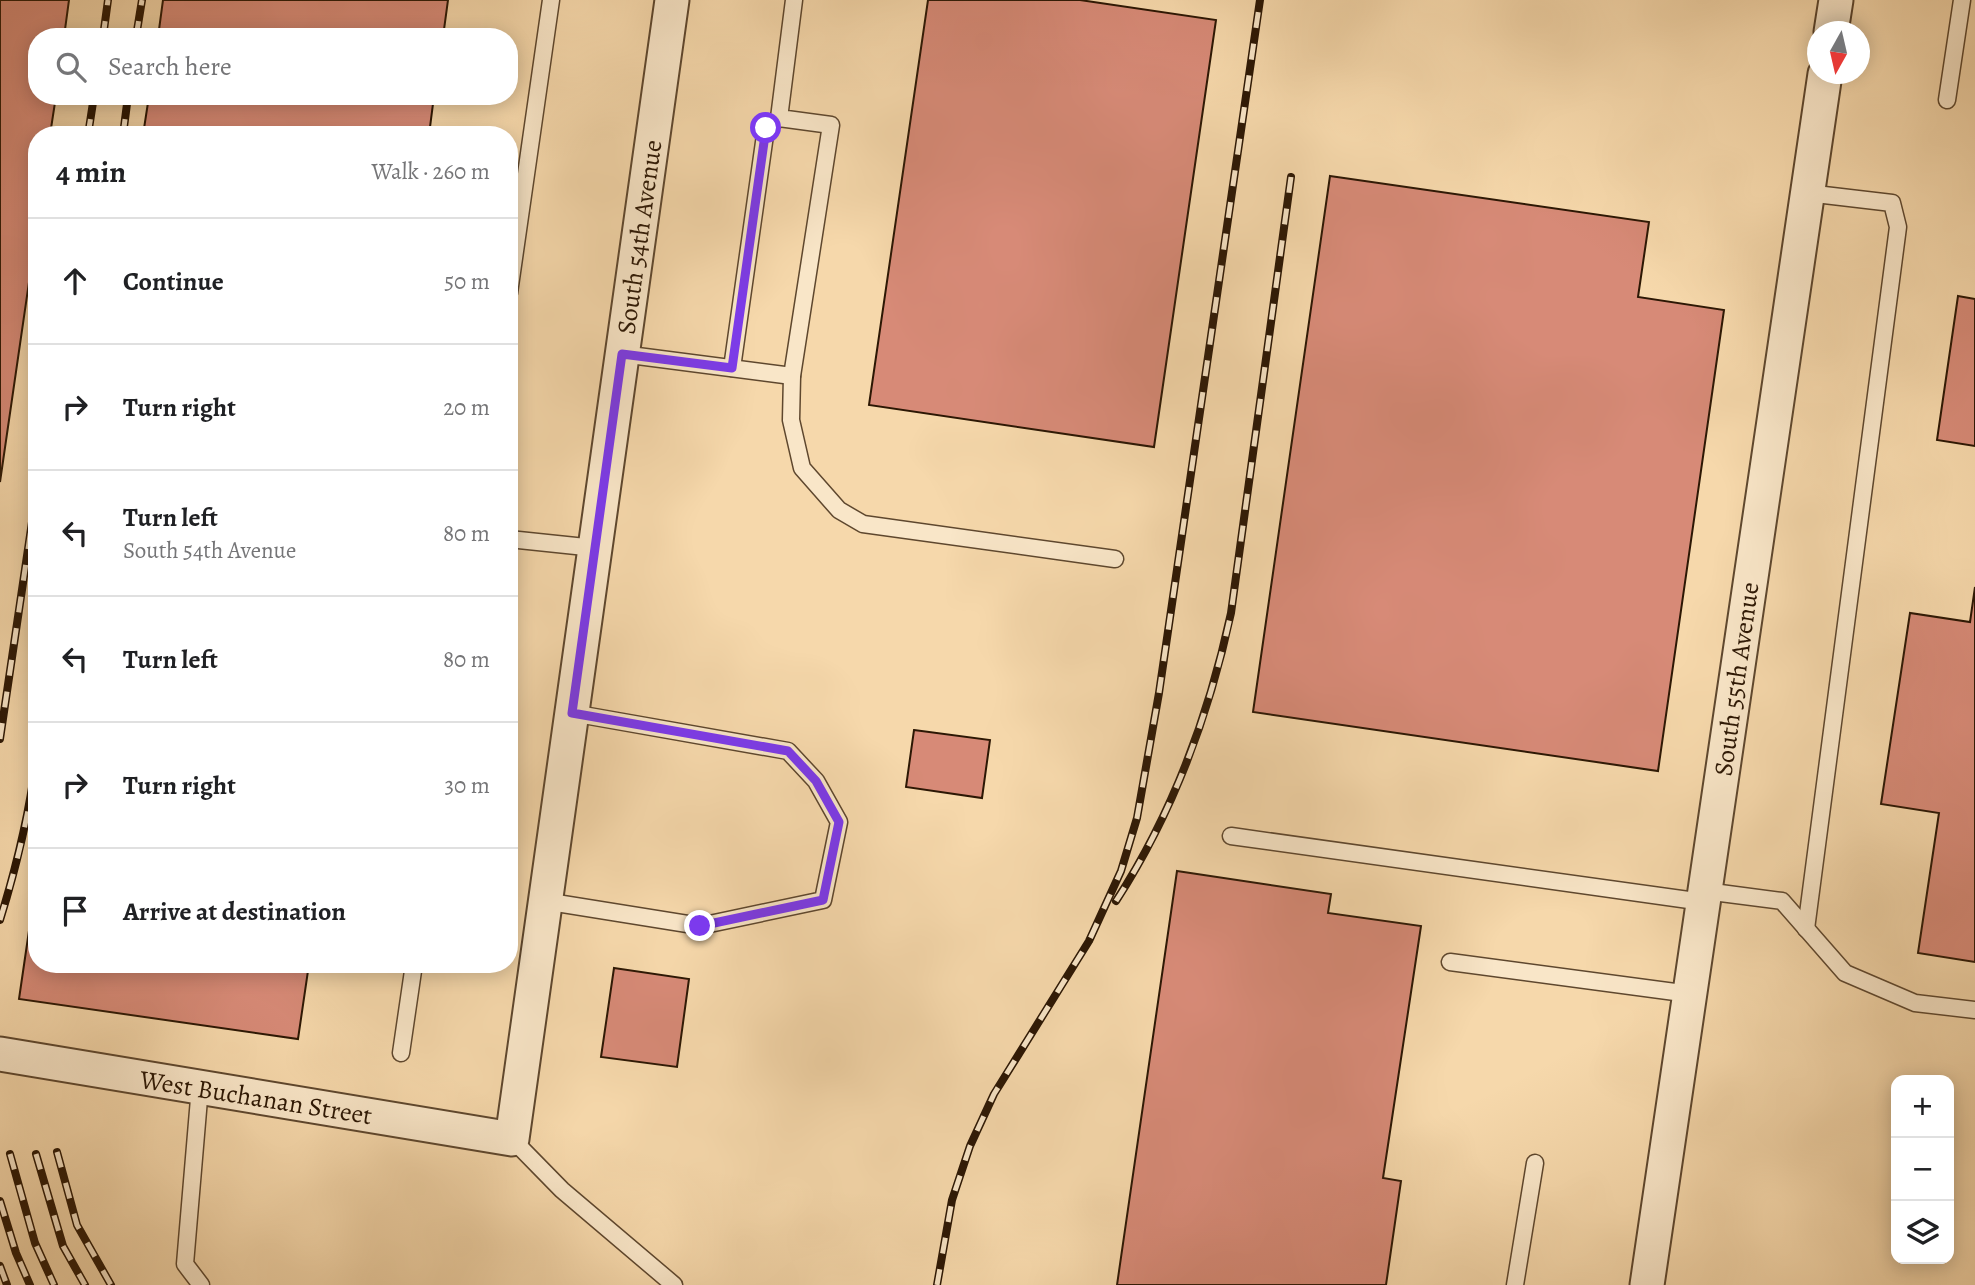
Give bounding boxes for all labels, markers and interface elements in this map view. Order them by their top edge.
north arrow [1807,21,1870,84]
search box [28,28,518,105]
icon: search [52,48,90,86]
text: Search here [108,49,232,84]
route start [750,112,781,143]
street label: South 54th Avenue [609,138,670,336]
text: 4 min [56,152,126,192]
text: Walk · 260 m [371,156,490,187]
icon: ahead [56,262,94,300]
text: Continue [123,264,224,299]
text: 50 m [444,266,490,297]
icon: right [56,388,94,426]
text: Turn right [123,390,236,425]
text: 20 m [443,392,490,423]
text: Turn left [123,500,218,535]
icon: left [56,514,94,552]
text: 80 m [443,518,490,549]
text: South 54th Avenue [123,535,296,566]
street label: South 55th Avenue [1706,580,1767,778]
icon: left [56,640,94,678]
text: Turn left [123,642,218,677]
text: 80 m [443,644,490,675]
icon: right [56,766,94,804]
text: Turn right [123,768,236,803]
text: 30 m [444,770,490,801]
icon: arrive [56,892,94,930]
text: Arrive at destination [123,894,346,929]
route end [684,910,715,941]
street label: West Buchanan Street [136,1062,375,1133]
map controls [1891,1075,1954,1264]
button: + [1891,1075,1954,1138]
button: − [1891,1138,1954,1201]
button: layers [1891,1201,1954,1264]

